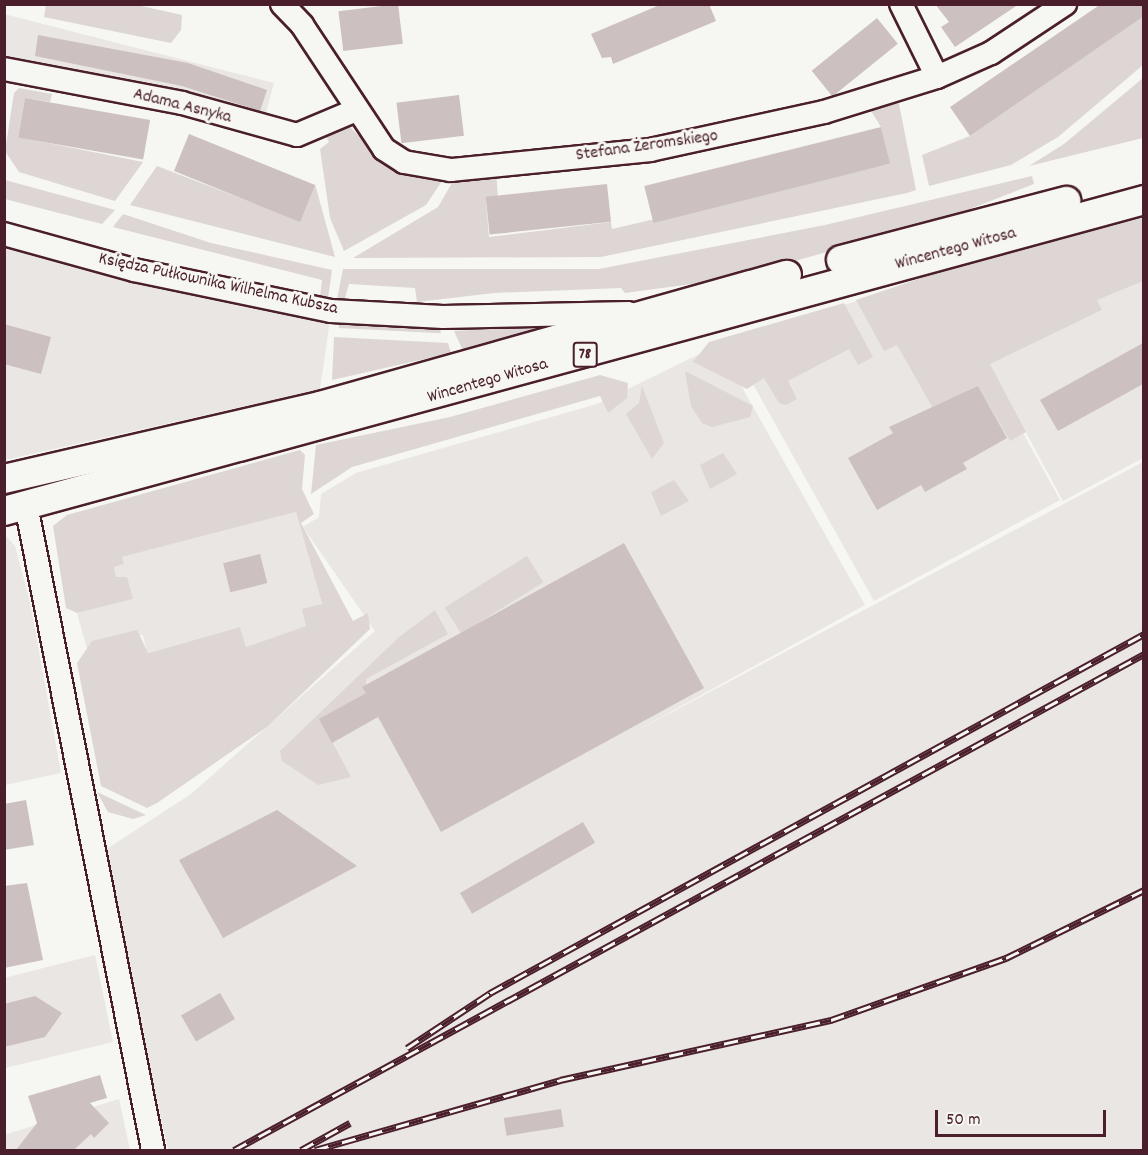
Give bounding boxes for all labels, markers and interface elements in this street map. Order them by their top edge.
street label: Adama Asnyka [131,84,233,130]
street label: Stefana Żeromskiego [575,126,719,168]
street label: Wincentego Witosa [893,223,1019,277]
street label: Księdza Pułkownika Wilhelma Kubsza [96,249,340,321]
road number: 78 [572,342,598,368]
street label: Wincentego Witosa [425,354,551,410]
scale bar [938,1098,1109,1136]
text: 50 m [946,1108,981,1133]

